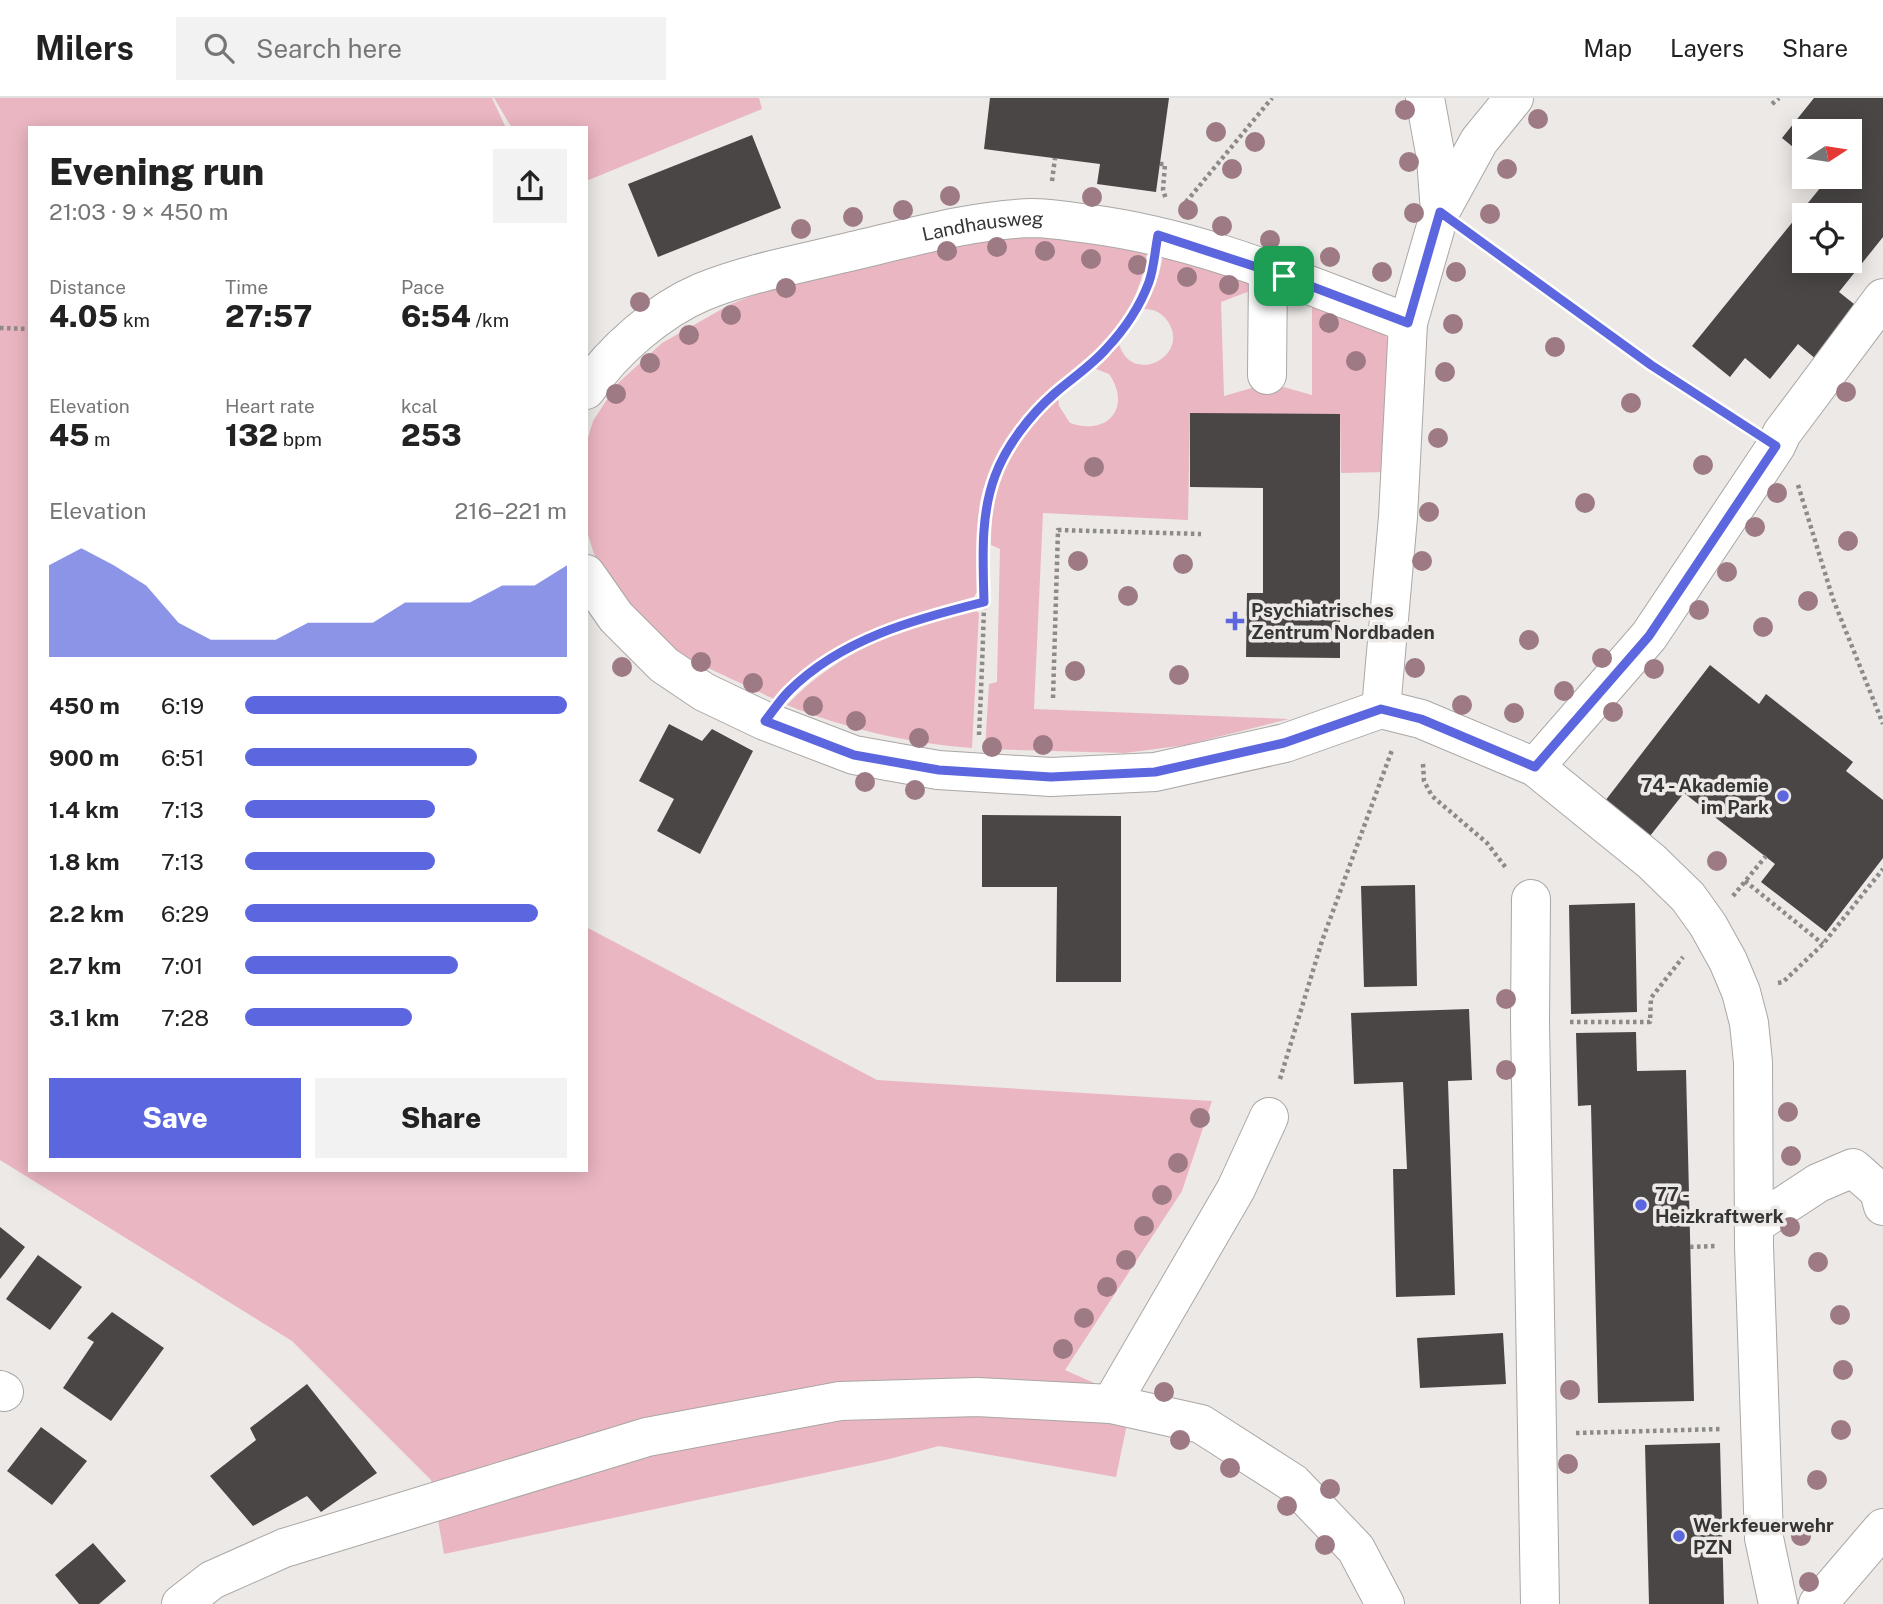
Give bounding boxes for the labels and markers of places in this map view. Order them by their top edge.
pin [1254,246,1314,306]
place label: Psychiatrisches Zentrum Nordbaden [1251,599,1435,643]
marker: Psychiatrisches Zentrum Nordbaden [1225,611,1245,631]
place label: 74 - Akademie im Park [1641,774,1769,818]
marker: 74 - Akademie im Park [1775,788,1791,804]
place label: 77 - Heizkraftwerk [1655,1183,1784,1227]
marker: 77 - Heizkraftwerk [1633,1197,1649,1213]
place label: Werkfeuerwehr PZN [1693,1514,1834,1558]
marker: Werkfeuerwehr PZN [1671,1528,1687,1544]

